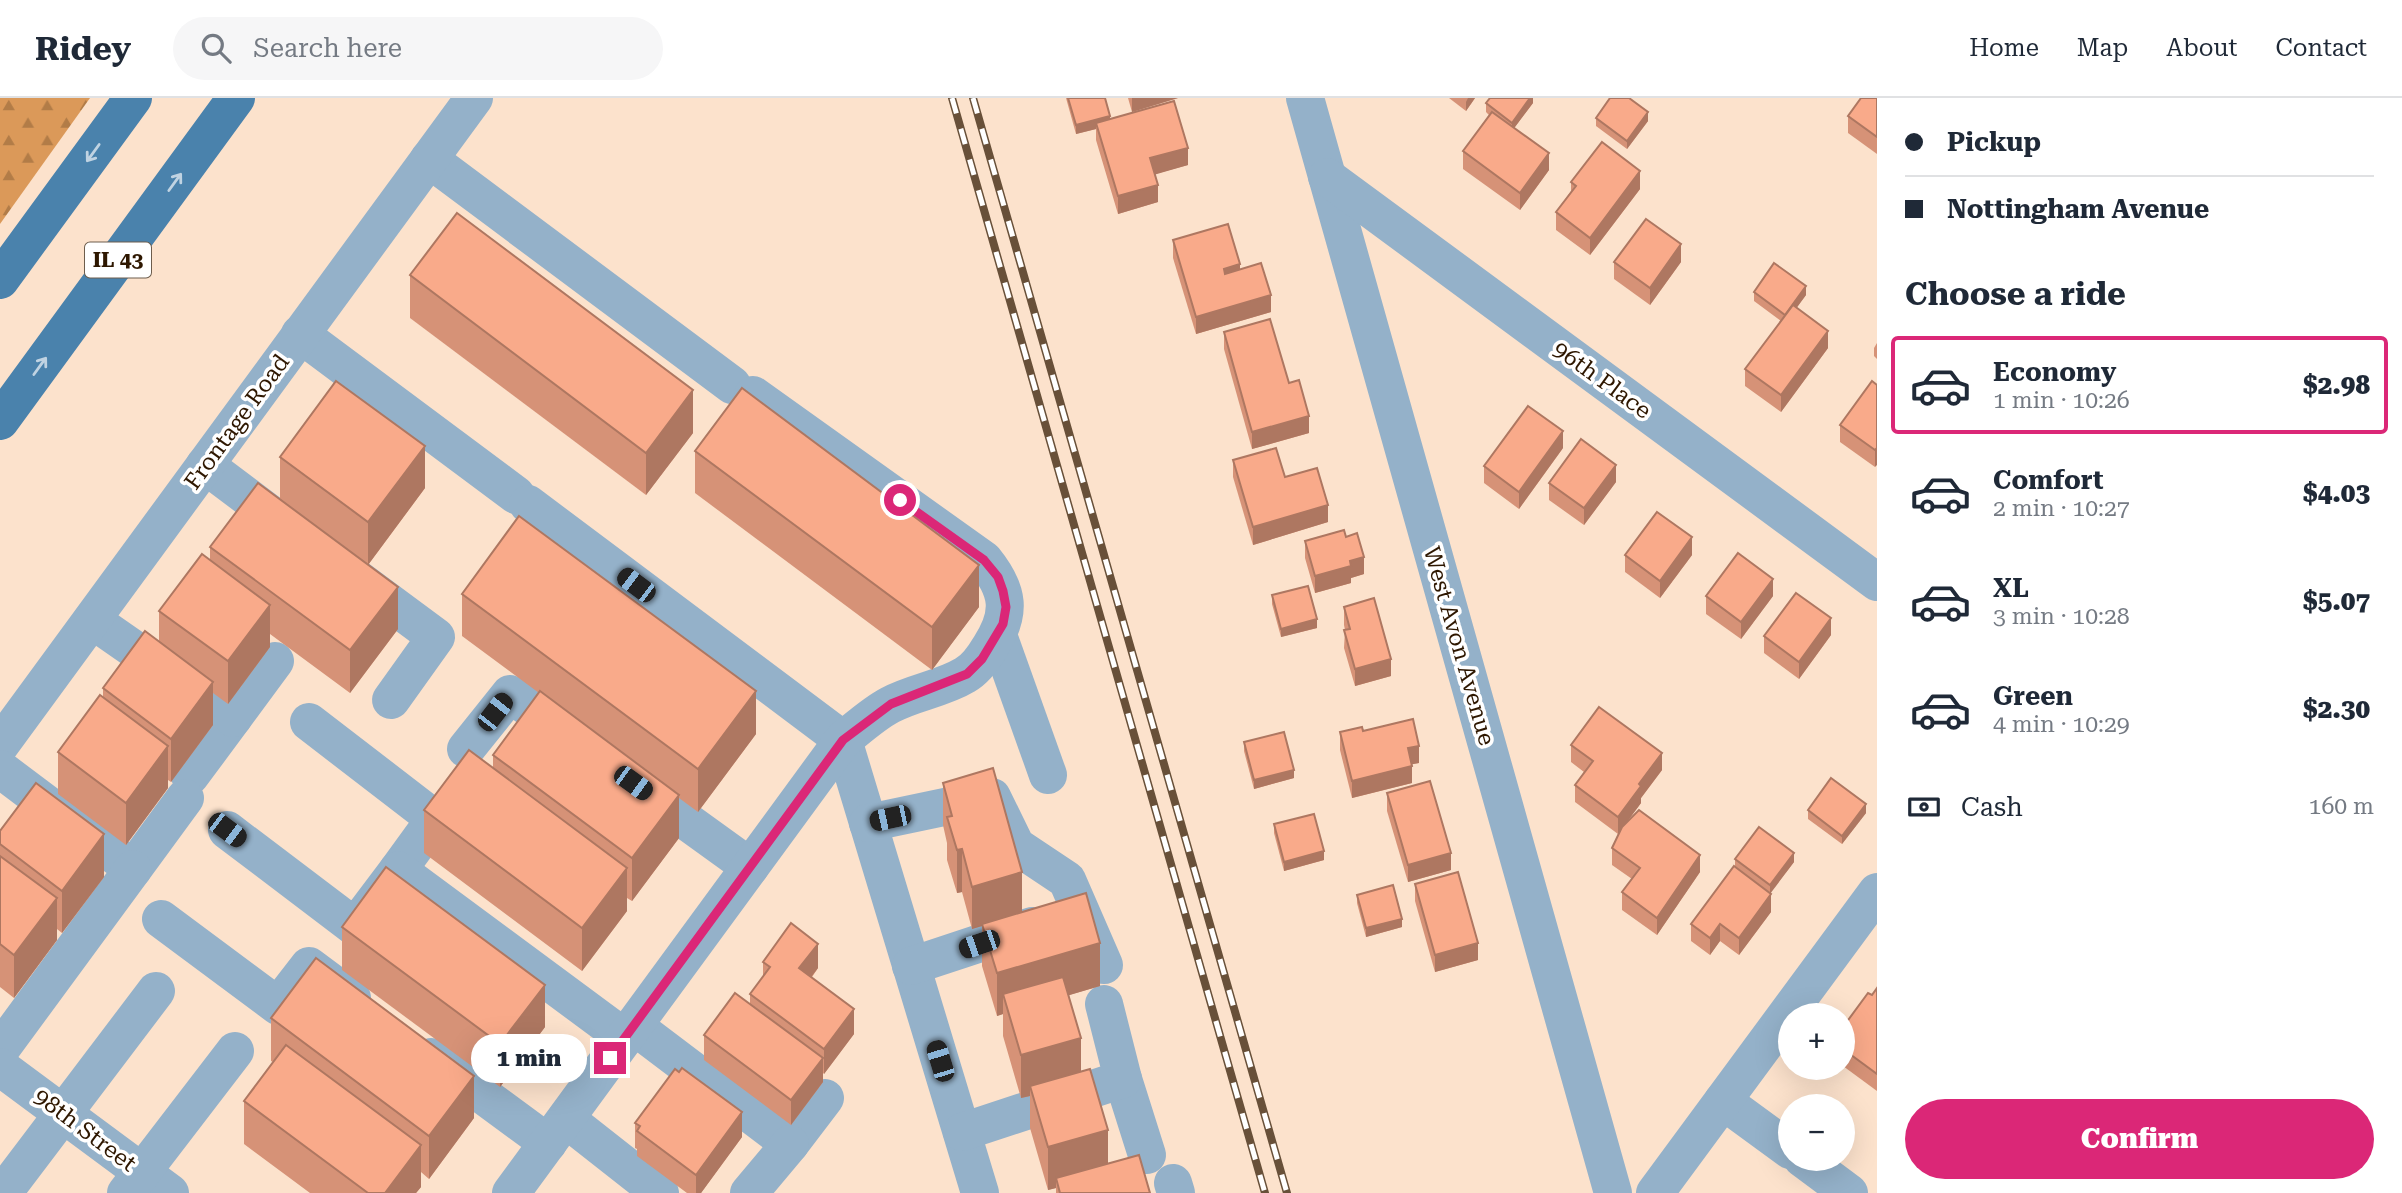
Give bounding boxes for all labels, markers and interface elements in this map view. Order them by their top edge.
search box [173,17,663,80]
text: Ridey [35,29,131,68]
icon: search [197,29,235,67]
text: Search here [253,33,402,63]
text: Home [1969,34,2039,62]
text: Map [2077,34,2128,62]
text: About [2166,34,2237,62]
text: Contact [2275,34,2367,62]
text: Pickup [1947,127,2041,157]
one-way arrow [86,143,100,162]
one-way arrow [167,174,182,192]
text: Nottingham Avenue [1947,194,2209,224]
road number: IL 43 [85,242,151,278]
text: Choose a ride [1905,275,2126,313]
street label: 96th Place [1548,335,1656,425]
street label: Frontage Road [179,349,295,495]
icon: car [1909,354,1972,417]
one-way arrow [33,357,48,376]
text: Economy [1993,357,2116,387]
text: $2.98 [2303,370,2370,400]
text: 1 min · 10:26 [1993,387,2130,414]
icon: car [1909,462,1972,525]
text: Comfort [1993,465,2103,495]
text: $4.03 [2303,478,2370,508]
route start [884,484,916,516]
text: 2 min · 10:27 [1993,495,2130,522]
street label: West Avon Avenue [1418,543,1500,749]
car [613,564,660,606]
icon: car [1909,570,1972,633]
text: XL [1993,573,2029,603]
text: $5.07 [2303,586,2370,616]
text: 3 min · 10:28 [1993,603,2130,630]
icon: car [1909,678,1972,741]
text: Green [1993,681,2073,711]
car [474,689,517,735]
text: $2.30 [2303,694,2370,724]
text: 4 min · 10:29 [1993,711,2130,738]
car [610,762,657,804]
icon: cash [1905,788,1943,826]
text: Cash [1961,792,2023,822]
text: 160 m [2309,793,2374,820]
car [868,803,913,833]
car [204,809,251,851]
car [956,927,1003,961]
map controls [1778,1003,1855,1171]
button: + [1778,1003,1855,1080]
callout: 1 min [470,1034,586,1082]
car [924,1038,957,1084]
route end [594,1042,626,1074]
text: 1 min [497,1045,561,1072]
street label: 98th Street [29,1083,142,1177]
button: − [1778,1094,1855,1171]
button: Confirm [1905,1099,2374,1179]

